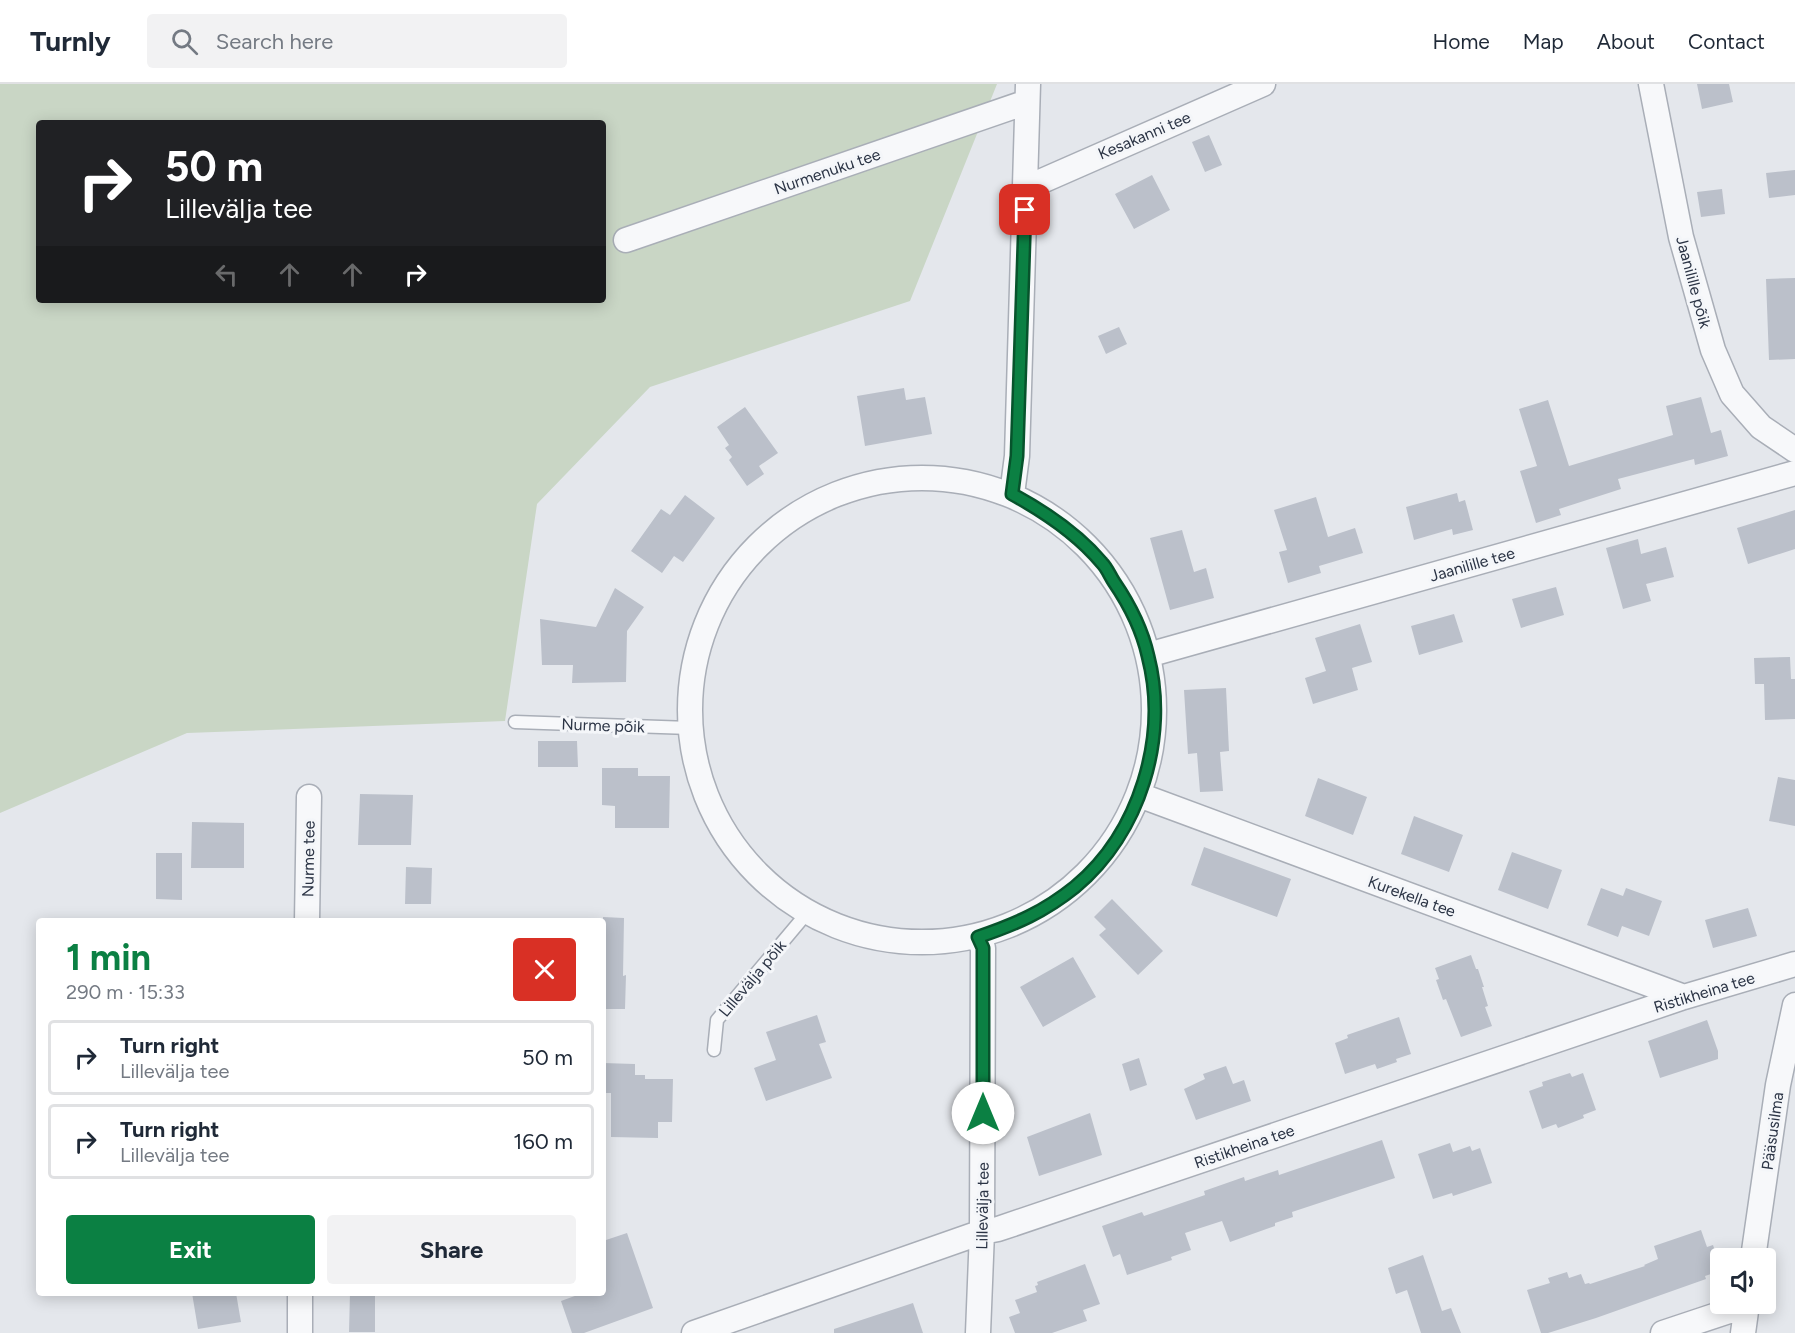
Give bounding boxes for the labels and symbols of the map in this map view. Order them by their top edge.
street label: Kesakanni tee [1095,107,1194,163]
street label: Nurmenuku tee [772,144,883,199]
pin [999,184,1050,235]
street label: Jaanilille põik [1672,234,1715,330]
street label: Jaanilille tee [1427,543,1517,586]
street label: Nurme põik [561,715,645,736]
street label: Nurme tee [298,820,319,897]
street label: Kurekella tee [1365,872,1458,921]
street label: Lillevälja põik [715,936,790,1021]
street label: Ristikheina tee [1651,968,1757,1017]
position arrow [951,1081,1015,1145]
street label: Pääsusilma [1758,1091,1787,1171]
street label: Ristikheina tee [1192,1120,1297,1172]
street label: Lillevälja tee [972,1162,993,1250]

